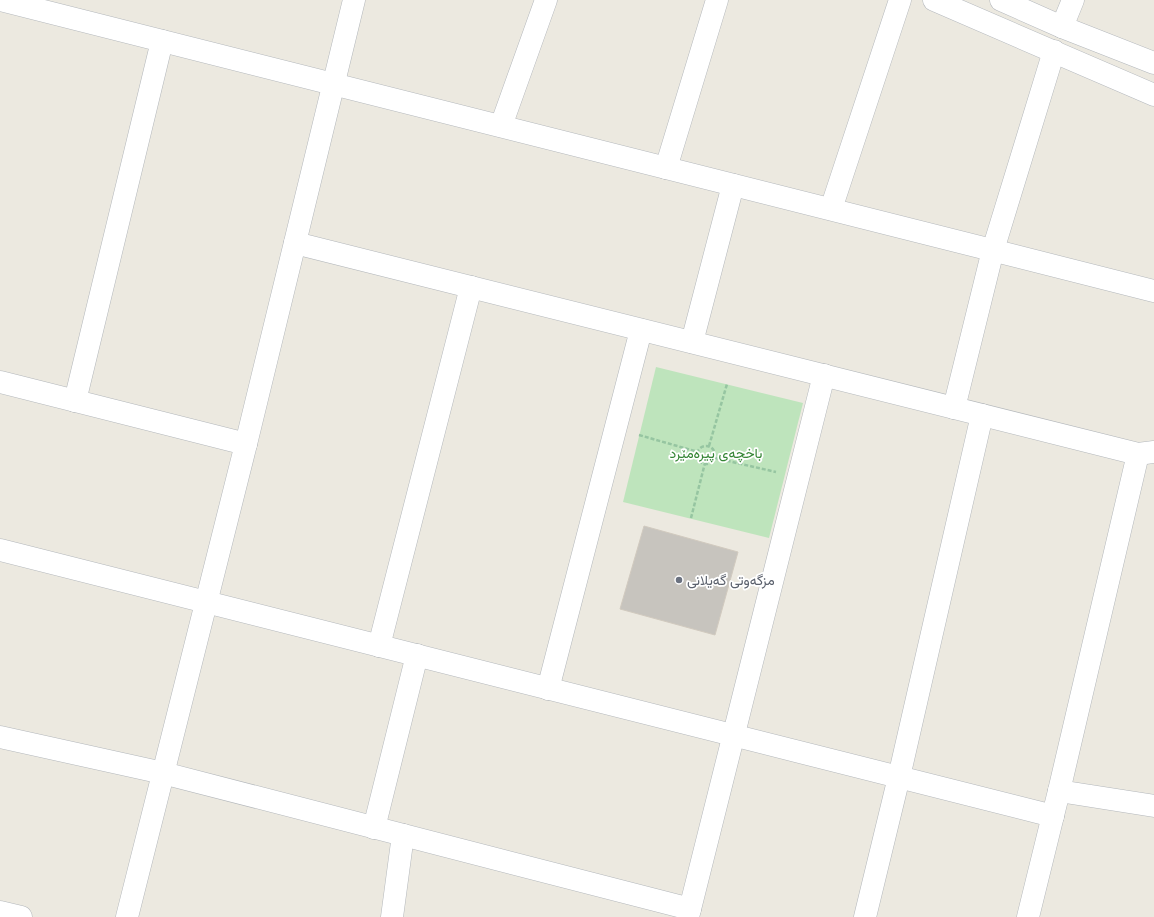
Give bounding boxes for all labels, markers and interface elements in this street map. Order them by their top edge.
park label: باخچەی پیرەمێرد [670,445,762,463]
place label: مزگەوتی گەیلانی [687,572,775,589]
marker: مزگەوتی گەیلانی [674,575,684,585]

